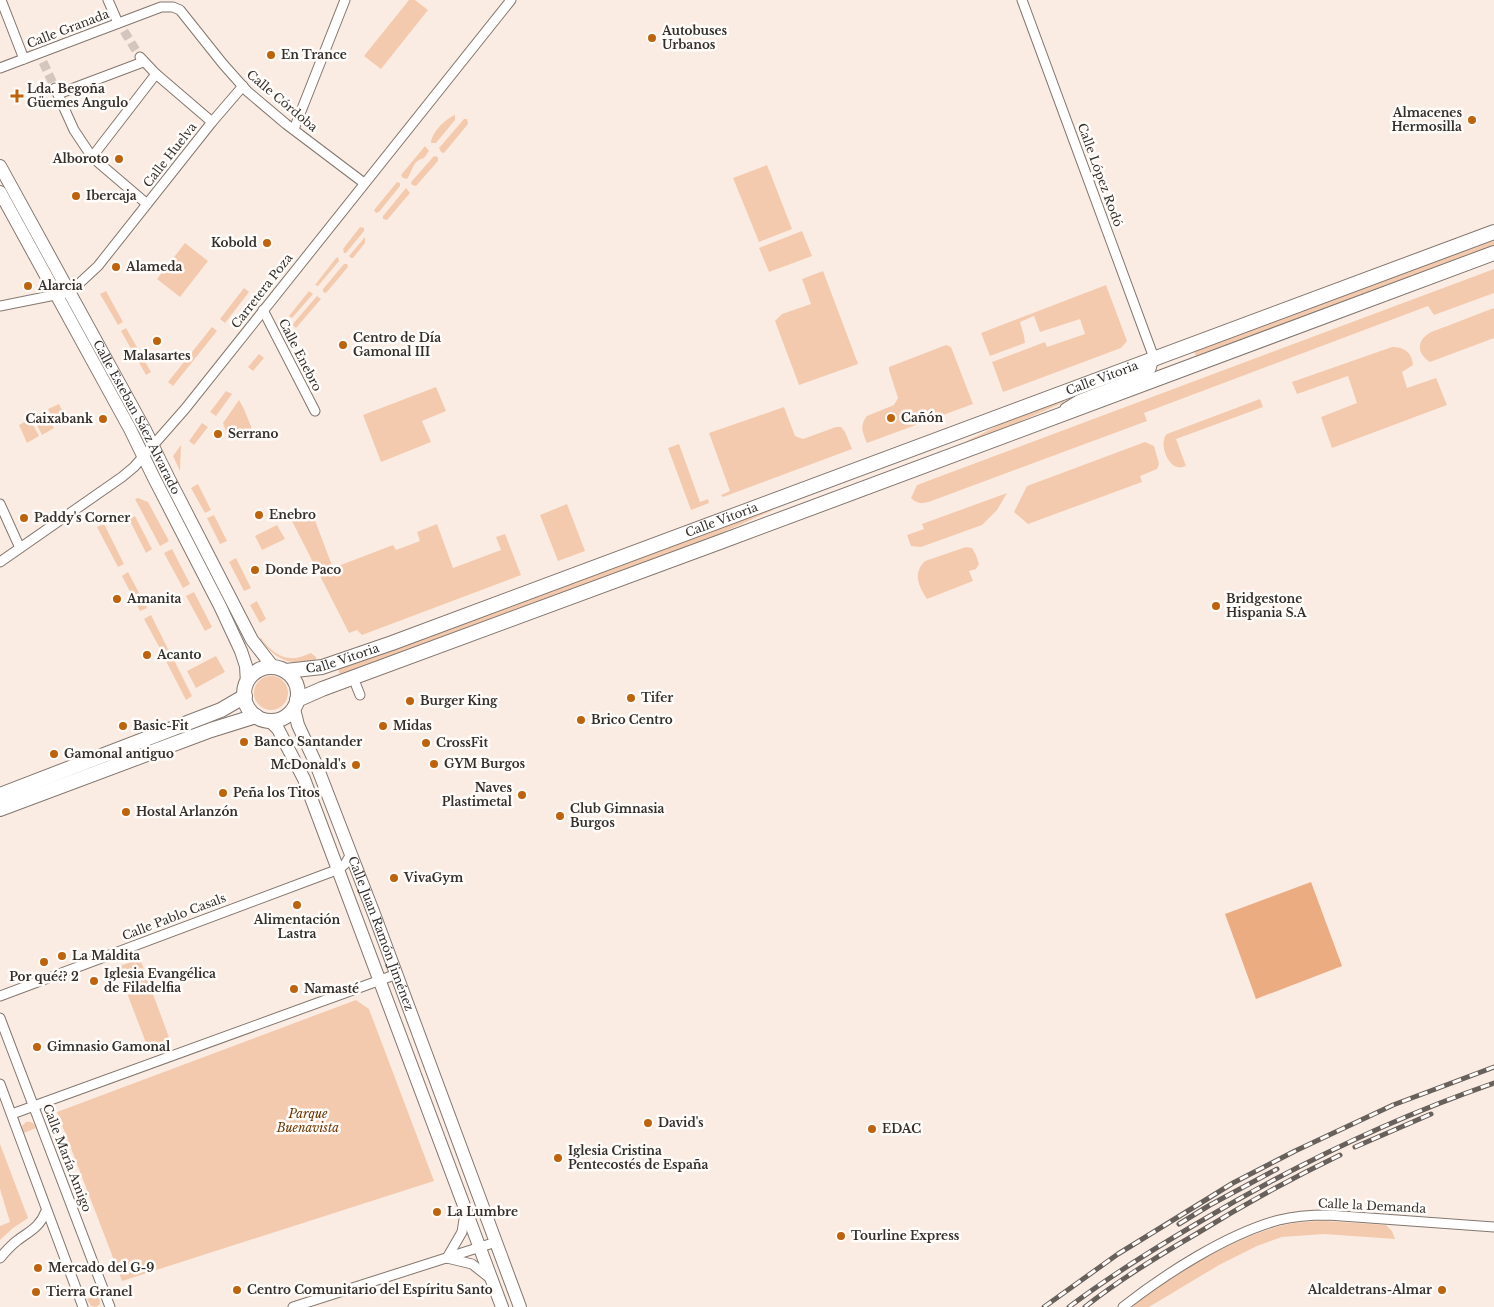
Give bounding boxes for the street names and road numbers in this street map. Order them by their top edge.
street label: Calle Granada [25,6,111,51]
street label: Calle Córdoba [244,67,321,135]
street label: Calle Huelva [140,119,200,190]
street label: Calle López Rodó [1075,121,1126,229]
street label: Carretera Poza [228,250,296,331]
street label: Calle Enebro [276,316,325,394]
street label: Calle Esteban Sáez Alvarado [90,337,184,497]
street label: Calle Vitoria [1063,357,1140,398]
street label: Calle Vitoria [683,499,760,540]
street label: Calle Vitoria [305,640,381,676]
street label: Calle Juan Ramón Jiménez [345,854,417,1013]
street label: Calle Pablo Casals [120,890,228,943]
street label: Calle María Amigo [40,1102,95,1214]
street label: Calle la Demanda [1318,1195,1427,1216]

